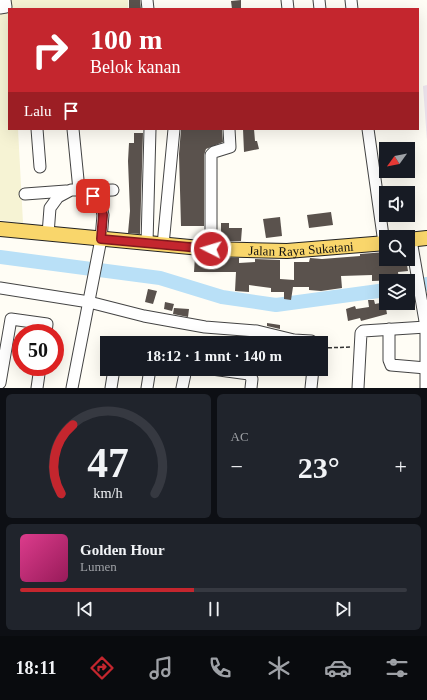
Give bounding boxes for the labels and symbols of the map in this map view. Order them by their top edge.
north arrow [379,142,415,178]
pin [76,179,110,213]
position arrow [190,228,232,270]
street label: Jalan Raya Sukatani [248,238,355,259]
speed limit sign: 50 [12,324,64,376]

